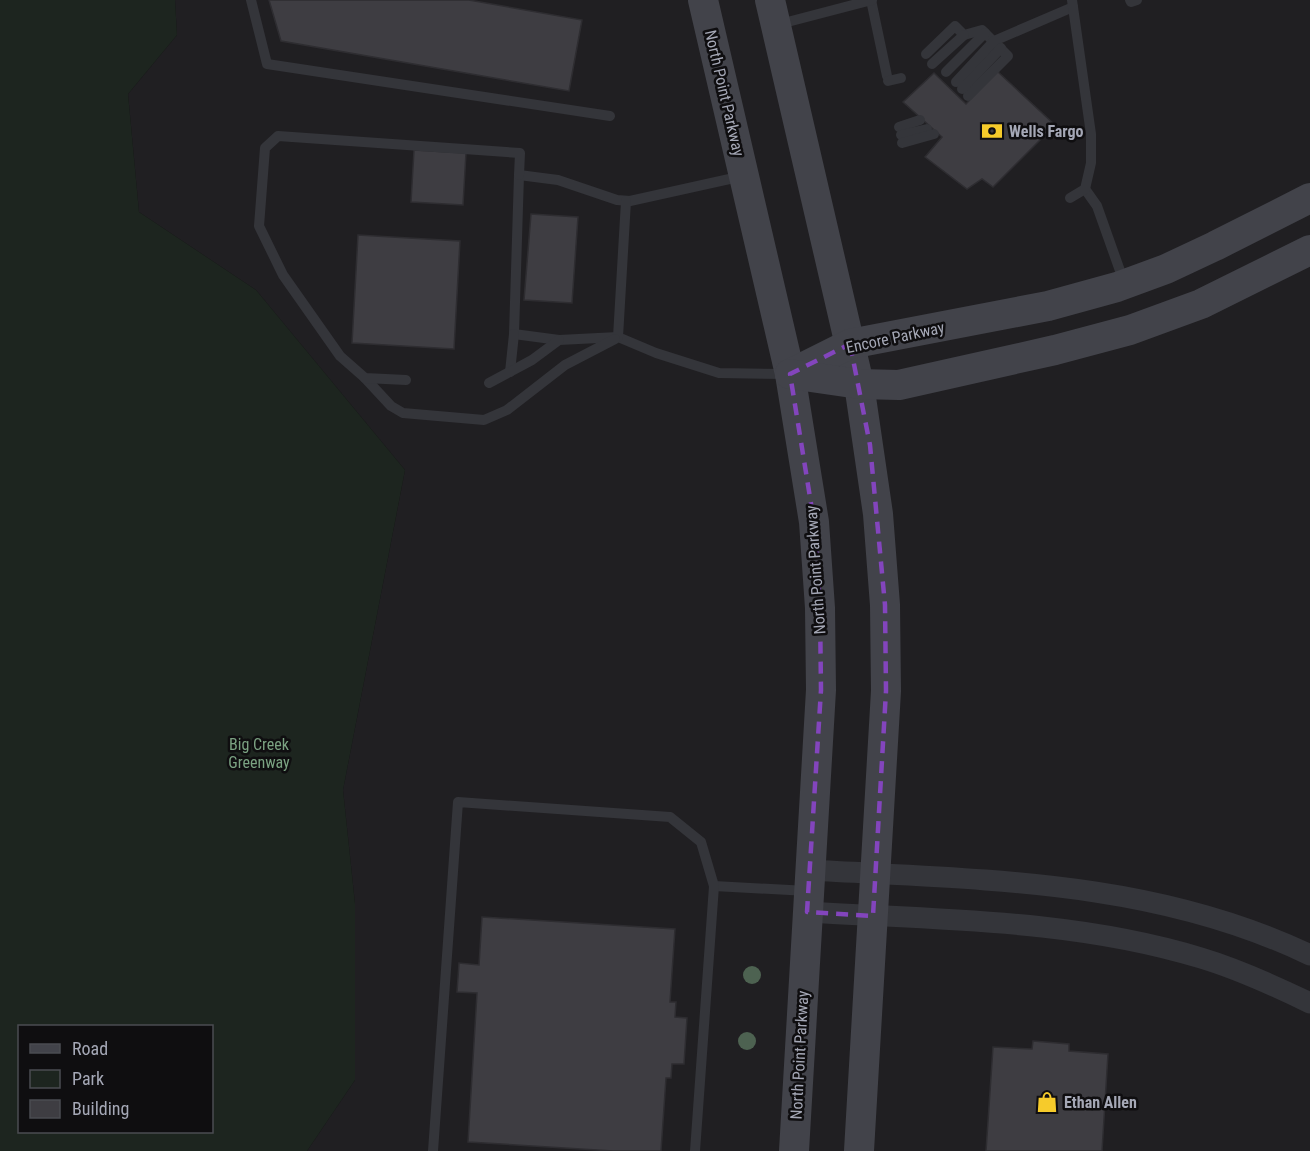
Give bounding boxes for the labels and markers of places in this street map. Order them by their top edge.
bank icon: Wells Fargo [980,119,1004,143]
place label: Wells Fargo [1009,122,1084,141]
shop icon: Ethan Allen [1035,1090,1059,1114]
place label: Ethan Allen [1064,1093,1137,1112]

